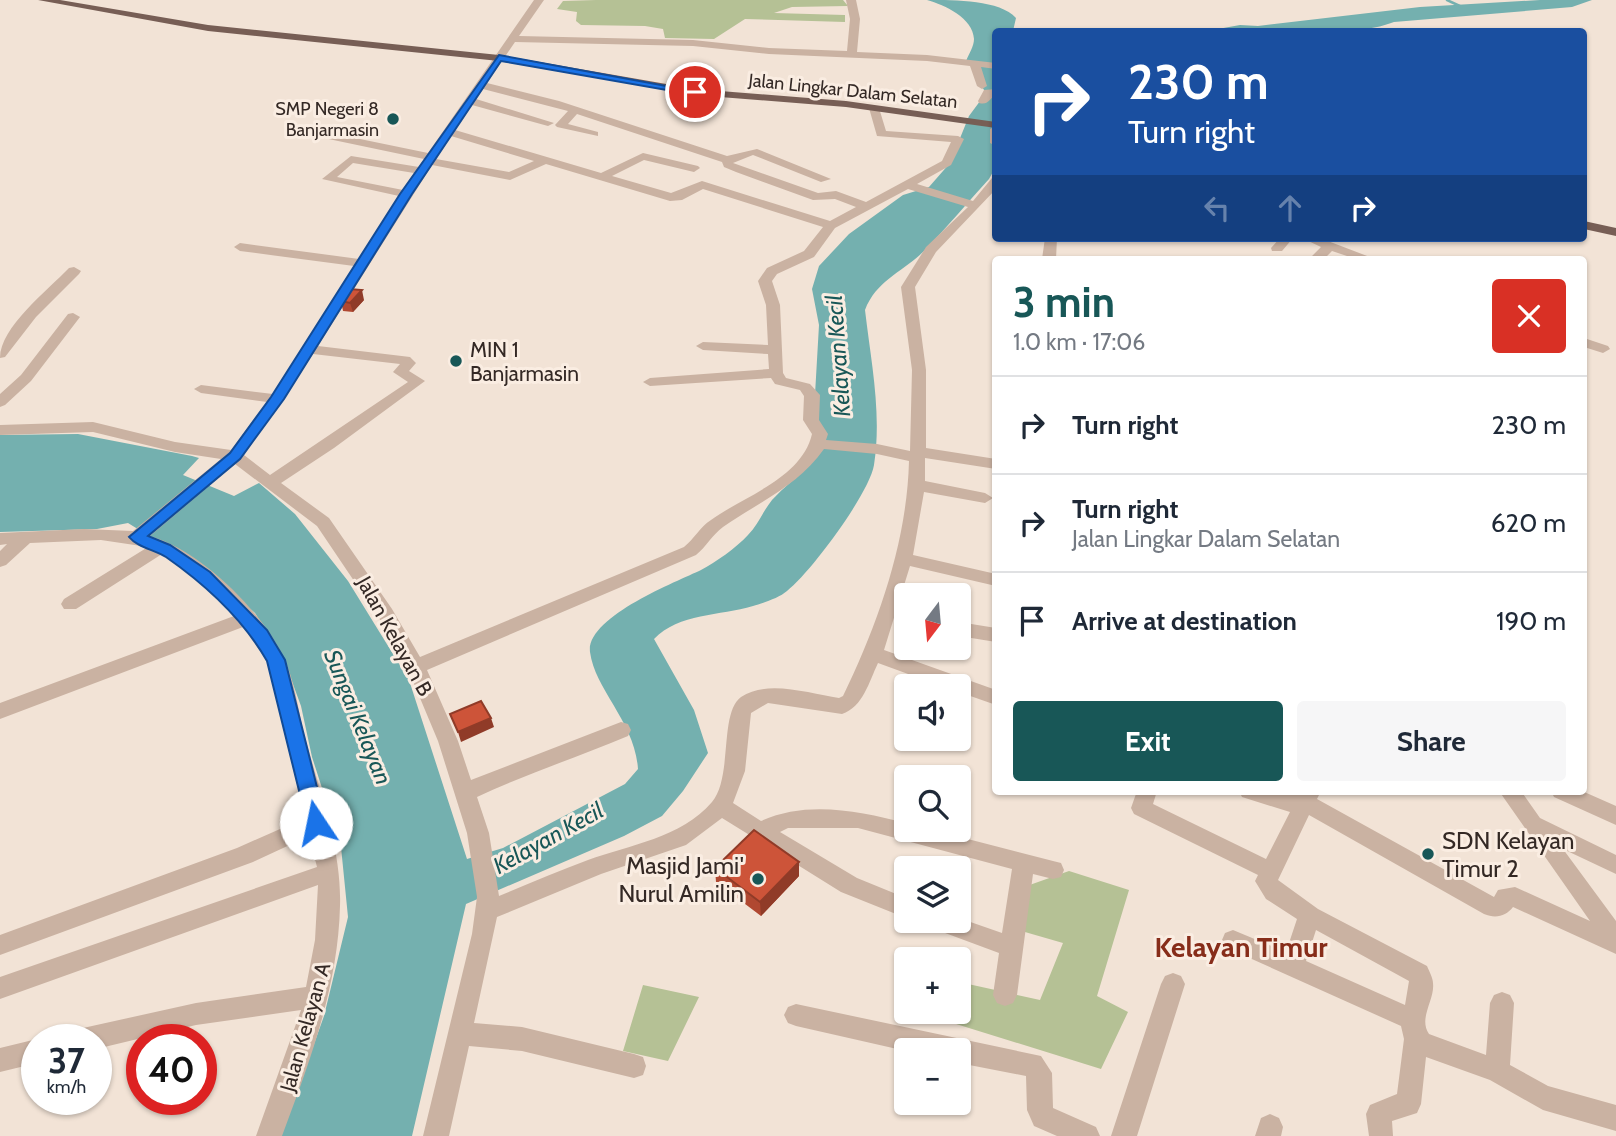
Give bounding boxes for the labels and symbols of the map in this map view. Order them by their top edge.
pin [665,62,725,122]
street label: Jalan Lingkar Dalam Selatan [747,69,958,113]
place label: SMP Negeri 8 Banjarmasin [275,98,379,141]
marker: SMP Negeri 8 Banjarmasin [385,111,401,127]
water label: Kelayan Kecil [820,294,856,418]
place label: MIN 1 Banjarmasin [470,337,579,387]
marker: MIN 1 Banjarmasin [448,353,464,369]
street label: Jalan Kelayan B [351,571,438,700]
north arrow [894,583,971,660]
water label: Sungai Kelayan [318,646,398,788]
position arrow [279,786,353,860]
water label: Kelayan Kecil [488,796,609,880]
place label: SDN Kelayan Timur 2 [1442,826,1574,883]
marker: SDN Kelayan Timur 2 [1420,846,1436,862]
place label: Masjid Jami' Nurul Amilin [618,851,744,908]
marker: Masjid Jami' Nurul Amilin [750,871,766,887]
district label: Kelayan Timur [1154,930,1328,964]
street label: Jalan Kelayan A [274,959,335,1095]
speed limit sign: 40 [126,1024,217,1115]

